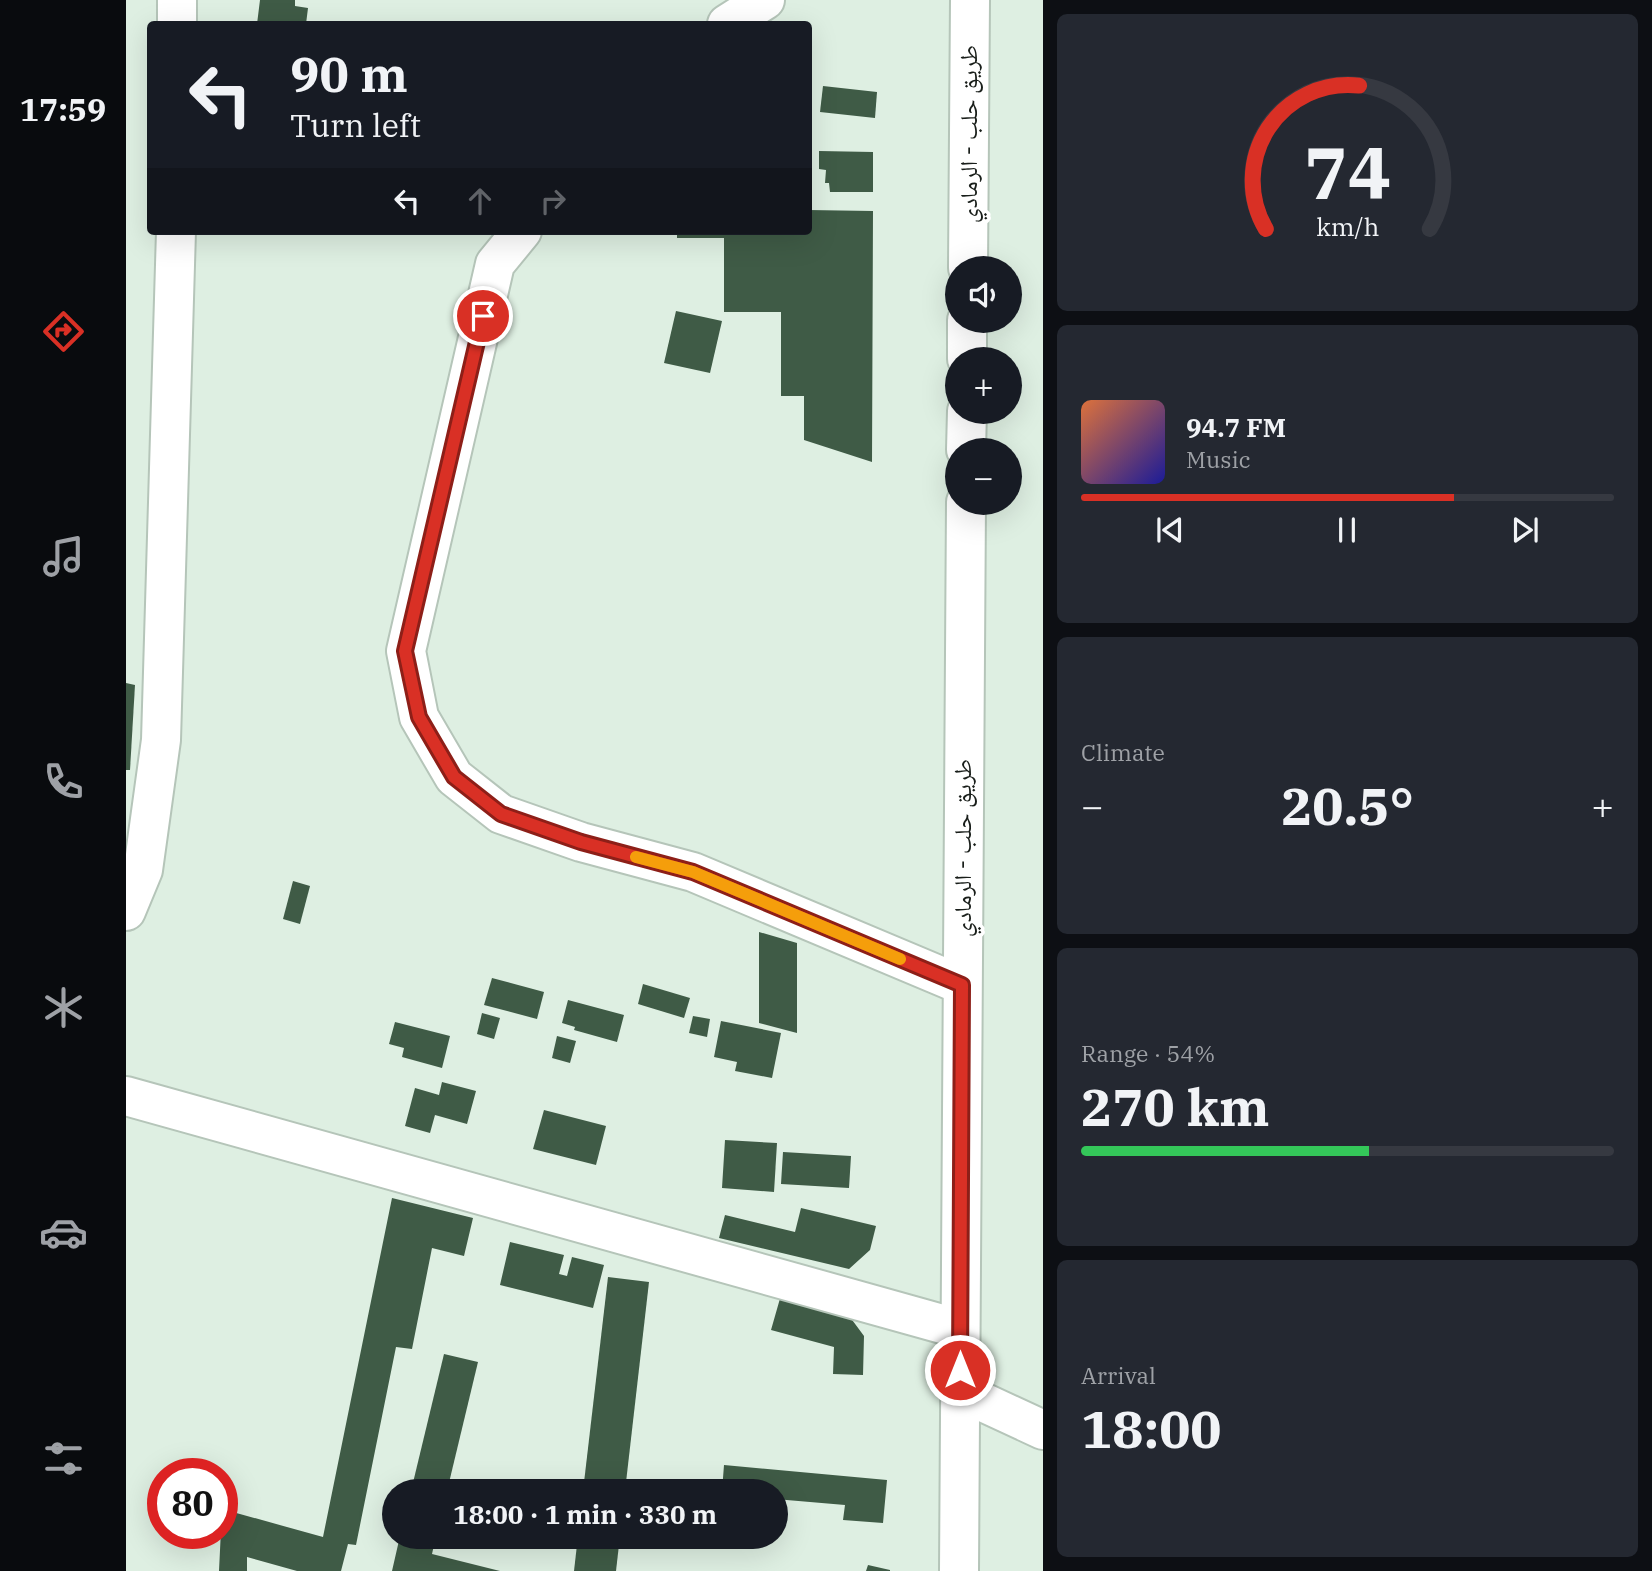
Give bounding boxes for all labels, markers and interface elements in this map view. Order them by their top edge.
text: 90 m [290,42,408,105]
street label: طريق حلب - الرمادي [952,45,988,223]
icon: left [175,49,266,140]
text: 17:59 [20,88,106,130]
text: Turn left [290,104,421,146]
text: 74 [1304,124,1391,219]
icon: left [388,182,426,220]
icon: ahead [461,182,499,220]
icon: right [534,182,572,220]
text: km/h [1316,210,1379,243]
map controls [945,256,1022,515]
button: sound [945,256,1022,333]
pin [453,286,513,346]
icon: arrive [464,297,502,335]
icon: directions [39,307,88,356]
button: + [945,347,1022,424]
text: 94.7 FM [1186,410,1286,444]
button: − [945,438,1022,515]
text: Music [1186,444,1251,474]
icon: previous [1151,511,1189,549]
icon: pause [1328,511,1366,549]
icon: next [1506,511,1544,549]
icon: music [39,532,88,581]
text: Climate [1081,737,1165,767]
icon: phone [39,757,88,806]
street label: طريق حلب - الرمادي [946,759,982,937]
text: 20.5° [1281,772,1414,839]
text: − [1081,781,1104,830]
text: + [1591,781,1614,830]
icon: climate [39,983,88,1032]
text: Range · 54% [1081,1038,1215,1068]
text: 270 km [1081,1073,1270,1140]
icon: car [39,1208,88,1257]
position arrow [923,1333,997,1407]
text: Arrival [1081,1360,1156,1390]
text: 18:00 [1081,1395,1222,1462]
icon: filters [39,1434,88,1483]
speed limit sign: 80 [147,1458,238,1549]
text: 18:00 · 1 min · 330 m [453,1497,717,1531]

